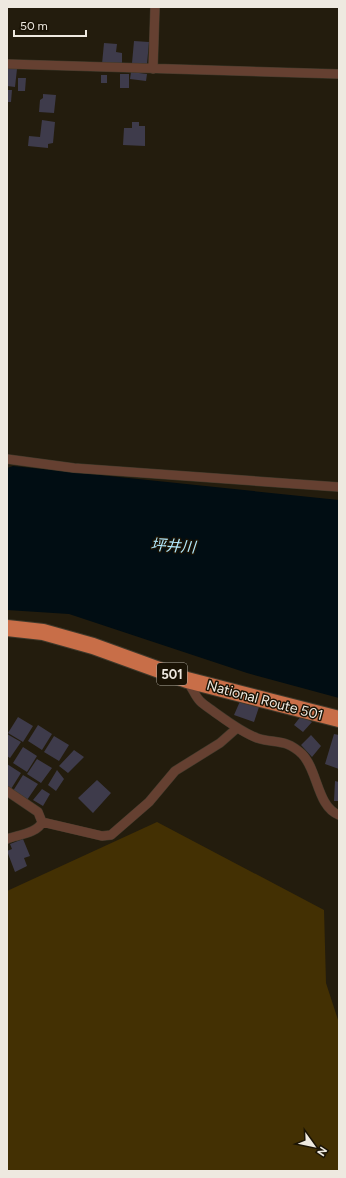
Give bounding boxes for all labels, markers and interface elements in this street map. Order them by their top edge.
scale bar [14,12,86,38]
text: 50 m [20,19,48,33]
water label: 坪井川 [150,535,198,557]
road number: 501 [157,663,187,685]
street label: National Route 501 [205,677,325,724]
north arrow [294,1126,334,1166]
text: N [314,1144,330,1158]

